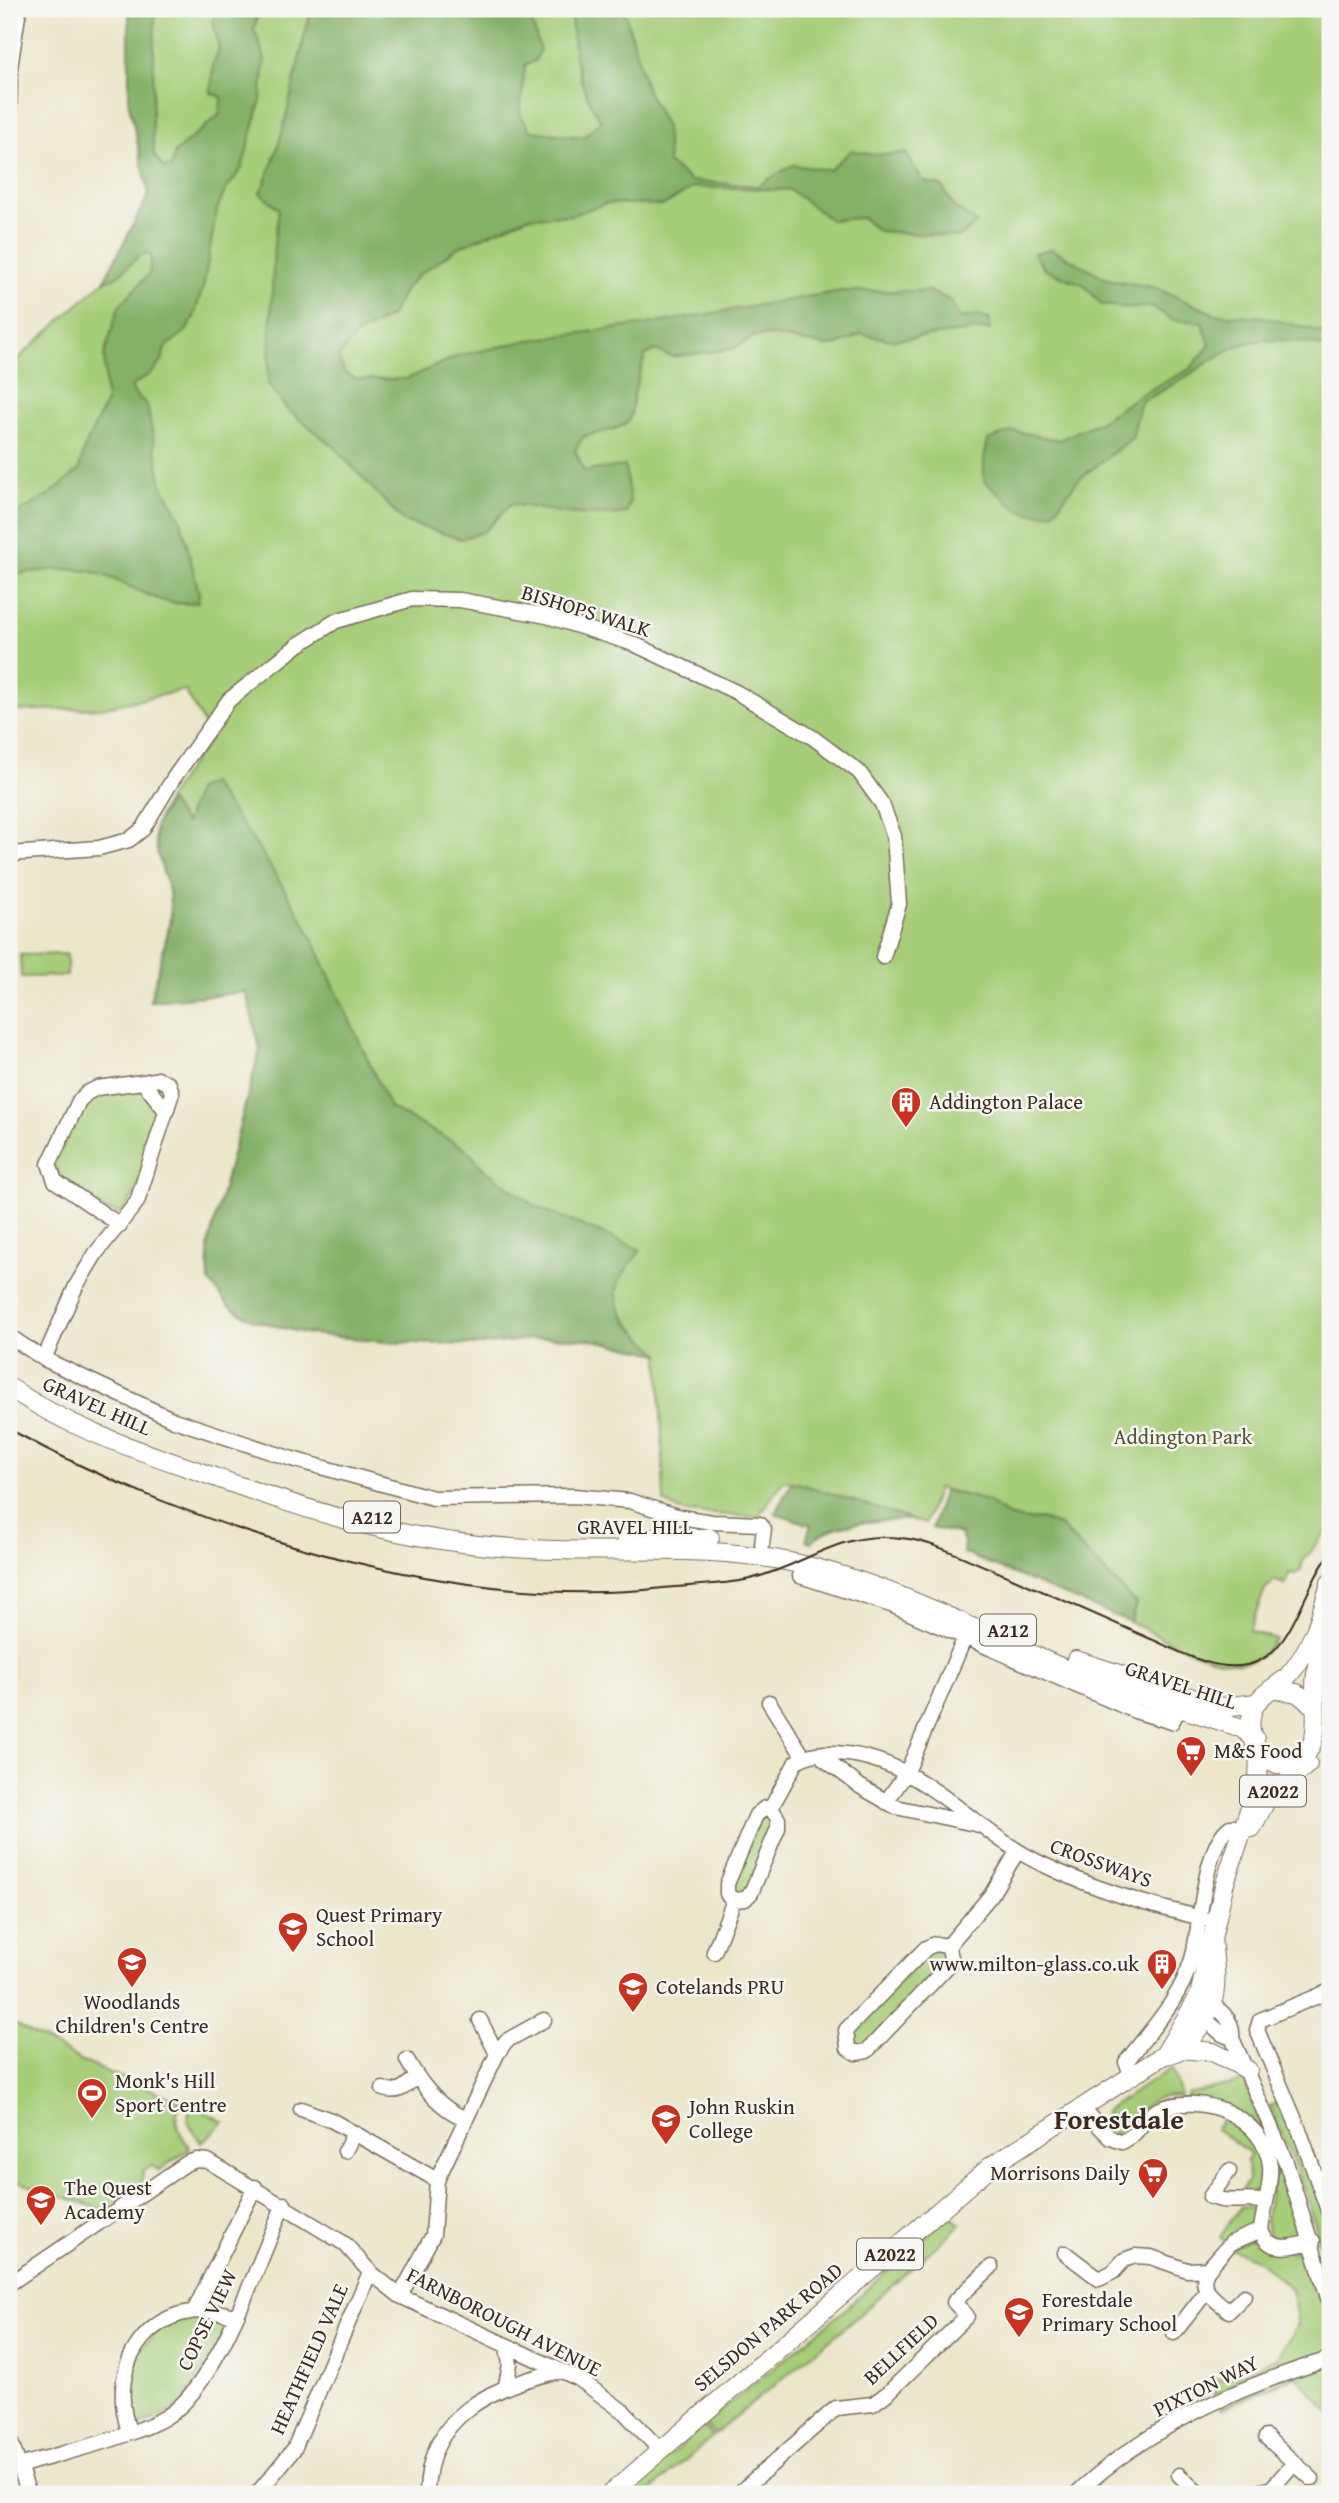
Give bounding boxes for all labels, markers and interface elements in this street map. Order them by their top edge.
street label: BISHOPS WALK [518,576,655,645]
building icon: Addington Palace [889,1085,923,1129]
place label: Addington Palace [929,1086,1083,1117]
street label: GRAVEL HILL [38,1368,156,1443]
park label: Addington Park [1114,1421,1253,1452]
road number: A212 [344,1502,400,1532]
street label: GRAVEL HILL [577,1511,693,1542]
road number: A212 [980,1614,1036,1646]
street label: GRAVEL HILL [1121,1652,1241,1717]
supermarket icon: M&S Food [1174,1734,1208,1778]
place label: M&S Food [1214,1735,1303,1766]
road number: A2022 [1240,1776,1306,1806]
street label: CROSSWAYS [1046,1830,1156,1895]
place label: Quest Primary School [316,1899,443,1954]
school or university icon: Quest Primary School [276,1910,310,1954]
school or university icon: Woodlands Children's Centre [115,1945,149,1989]
building icon: www.milton-glass.co.uk [1145,1947,1179,1991]
place label: www.milton-glass.co.uk [929,1948,1139,1979]
school or university icon: Cotelands PRU [616,1970,650,2014]
place label: Cotelands PRU [656,1971,785,2002]
place label: Woodlands Children's Centre [55,1986,209,2041]
place label: Monk's Hill Sport Centre [115,2065,227,2120]
sports icon: Monk's Hill Sport Centre [75,2076,109,2120]
place label: John Ruskin College [686,2091,795,2146]
district label: Forestdale [1054,2098,1184,2139]
school or university icon: John Ruskin College [649,2102,683,2146]
supermarket icon: Morrisons Daily [1136,2156,1170,2200]
place label: Morrisons Daily [990,2157,1131,2188]
place label: The Quest Academy [64,2172,152,2227]
school or university icon: The Quest Academy [24,2183,58,2227]
road number: A2022 [857,2238,923,2270]
street label: SELSDON PARK ROAD [686,2255,849,2399]
street label: FARNBOROUGH AVENUE [401,2259,607,2384]
street label: COPSE VIEW [169,2264,245,2376]
street label: HEATHFIELD VALE [261,2278,356,2439]
place label: Forestdale Primary School [1042,2284,1177,2339]
school or university icon: Forestdale Primary School [1002,2295,1036,2339]
street label: BELLFIELD [856,2305,945,2392]
street label: PIXTON WAY [1148,2347,1264,2424]

